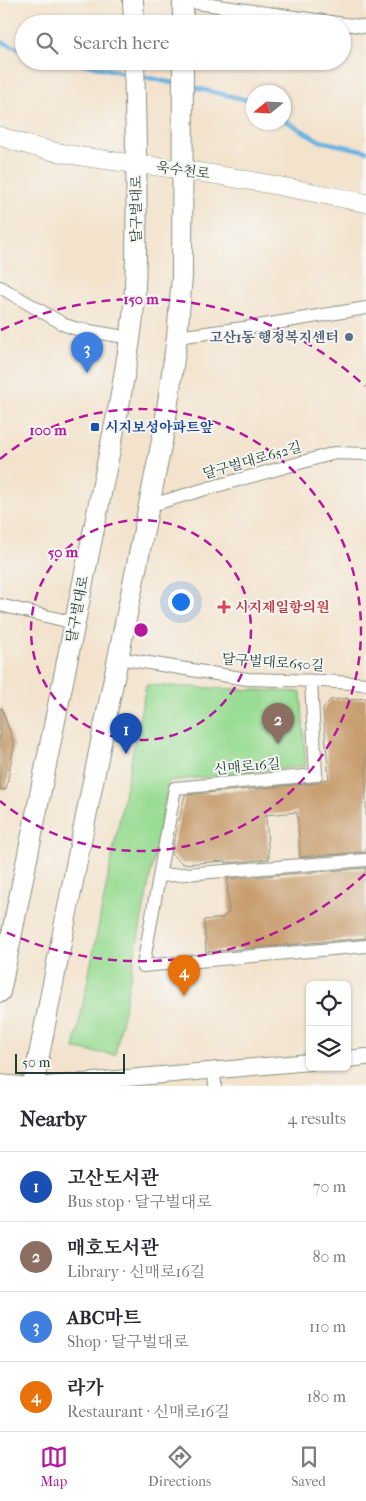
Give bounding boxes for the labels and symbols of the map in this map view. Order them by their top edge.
north arrow [246,85,291,130]
street label: 욱수천로 [155,158,211,183]
street label: 달구벌대로 [128,175,145,243]
text: 150 m [123,290,159,308]
place label: 고산1동 행정복지센터 [209,329,339,346]
marker: 고산1동 행정복지센터 [343,331,355,343]
pin: 3 [71,332,103,373]
place label: 시지보성아파트앞 [105,419,214,436]
text: 100 m [29,421,67,439]
marker: 시지보성아파트앞 [89,421,101,433]
street label: 달구벌대로652길 [201,438,303,483]
text: 50 m [48,543,79,561]
street label: 달구벌대로 [63,574,92,644]
your location [168,589,194,615]
place label: 시지제일항의원 [235,599,330,616]
marker: 시지제일항의원 [217,600,231,614]
centre of rings [132,621,150,639]
street label: 달구벌대로650길 [221,650,325,675]
pin: 2 [262,703,294,744]
pin: 1 [110,713,142,754]
street label: 신매로16길 [213,755,281,778]
pin: 4 [168,955,200,996]
scale bar [15,1051,125,1074]

